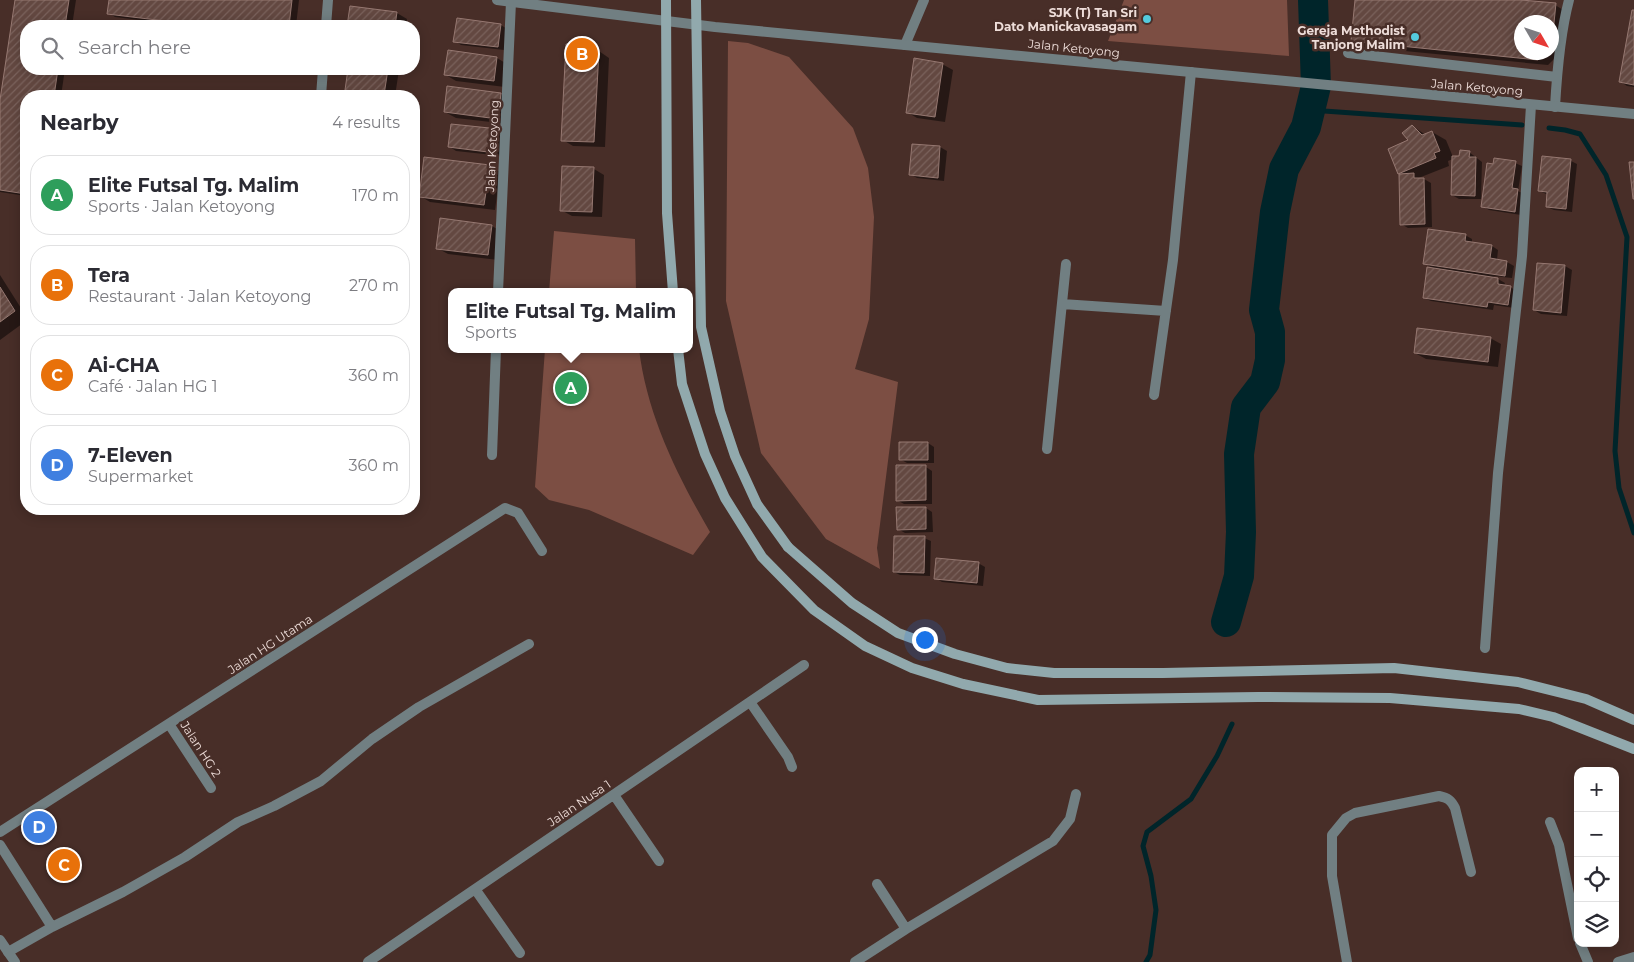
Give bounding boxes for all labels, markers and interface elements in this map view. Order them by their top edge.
place label: SJK (T) Tan Sri Dato Manickavasagam [994,5,1137,34]
marker: SJK (T) Tan Sri Dato Manickavasagam [1141,13,1153,25]
north arrow [1514,15,1559,60]
search box [20,20,420,75]
place label: Gereja Methodist Tanjong Malim [1297,23,1406,52]
marker: Gereja Methodist Tanjong Malim [1409,31,1421,43]
icon: search [38,34,66,62]
pin: B [566,35,598,73]
text: Search here [78,36,191,59]
street label: Jalan Ketoyong [1026,36,1121,60]
street label: Jalan Ketoyong [1429,75,1524,98]
street label: Jalan Ketoyong [482,100,502,193]
text: Nearby [40,110,119,135]
text: 4 results [332,113,400,132]
text: Elite Futsal Tg. Malim [88,174,299,197]
text: A [51,186,63,205]
text: 170 m [352,186,399,205]
text: Sports · Jalan Ketoyong [88,197,275,216]
text: Tera [88,264,130,287]
text: B [51,276,63,295]
text: 270 m [349,276,399,295]
text: Restaurant · Jalan Ketoyong [88,287,311,306]
popup [448,288,693,353]
text: Elite Futsal Tg. Malim [465,300,676,323]
text: Sports [465,323,517,342]
text: Ai-CHA [88,354,159,377]
text: C [51,366,63,385]
text: 360 m [348,366,399,385]
pin: A [555,369,587,407]
text: Café · Jalan HG 1 [88,377,218,396]
text: 7-Eleven [88,444,173,467]
text: D [50,456,64,475]
text: 360 m [348,456,399,475]
text: Supermarket [88,467,194,486]
street label: Jalan HG Utama [224,611,315,677]
your location [912,627,938,653]
street label: Jalan HG 2 [177,717,225,780]
map controls [1574,767,1619,947]
button: + [1574,767,1619,812]
street label: Jalan Nusa 1 [544,776,613,830]
pin: D [23,808,55,846]
button: − [1574,812,1619,857]
pin: C [48,846,80,884]
button: locate [1574,857,1619,902]
button: layers [1574,902,1619,947]

